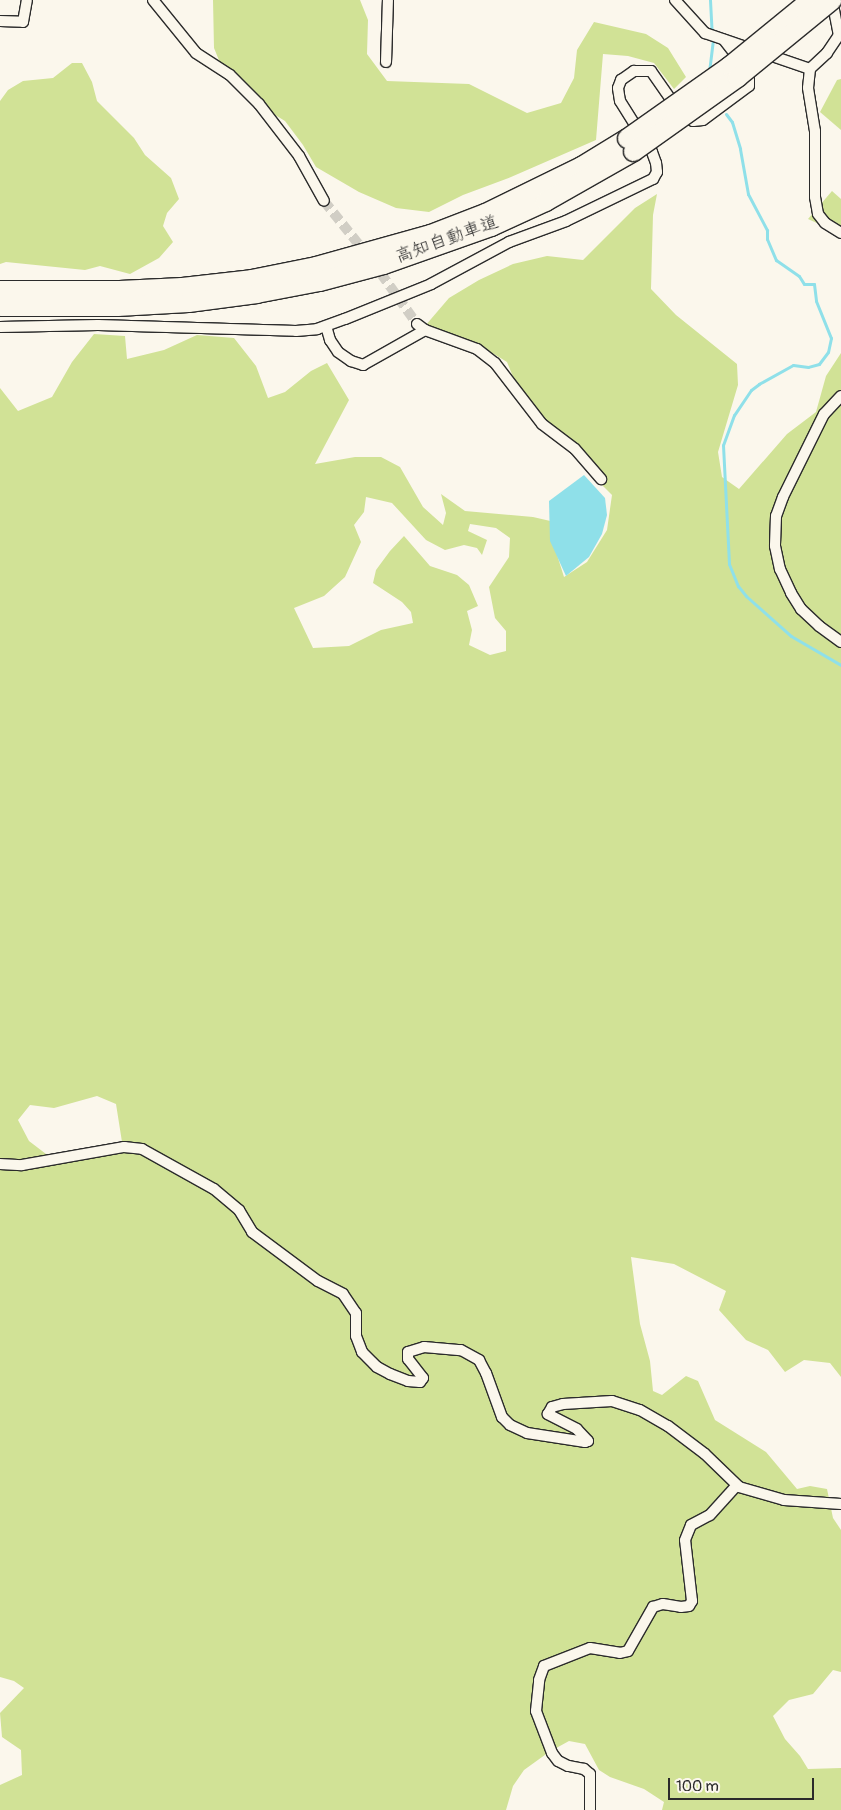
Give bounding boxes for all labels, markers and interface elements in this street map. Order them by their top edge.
street label: 高知自動車道 [393,211,501,269]
scale bar [671,1768,817,1800]
text: 100 m [676,1777,719,1796]

